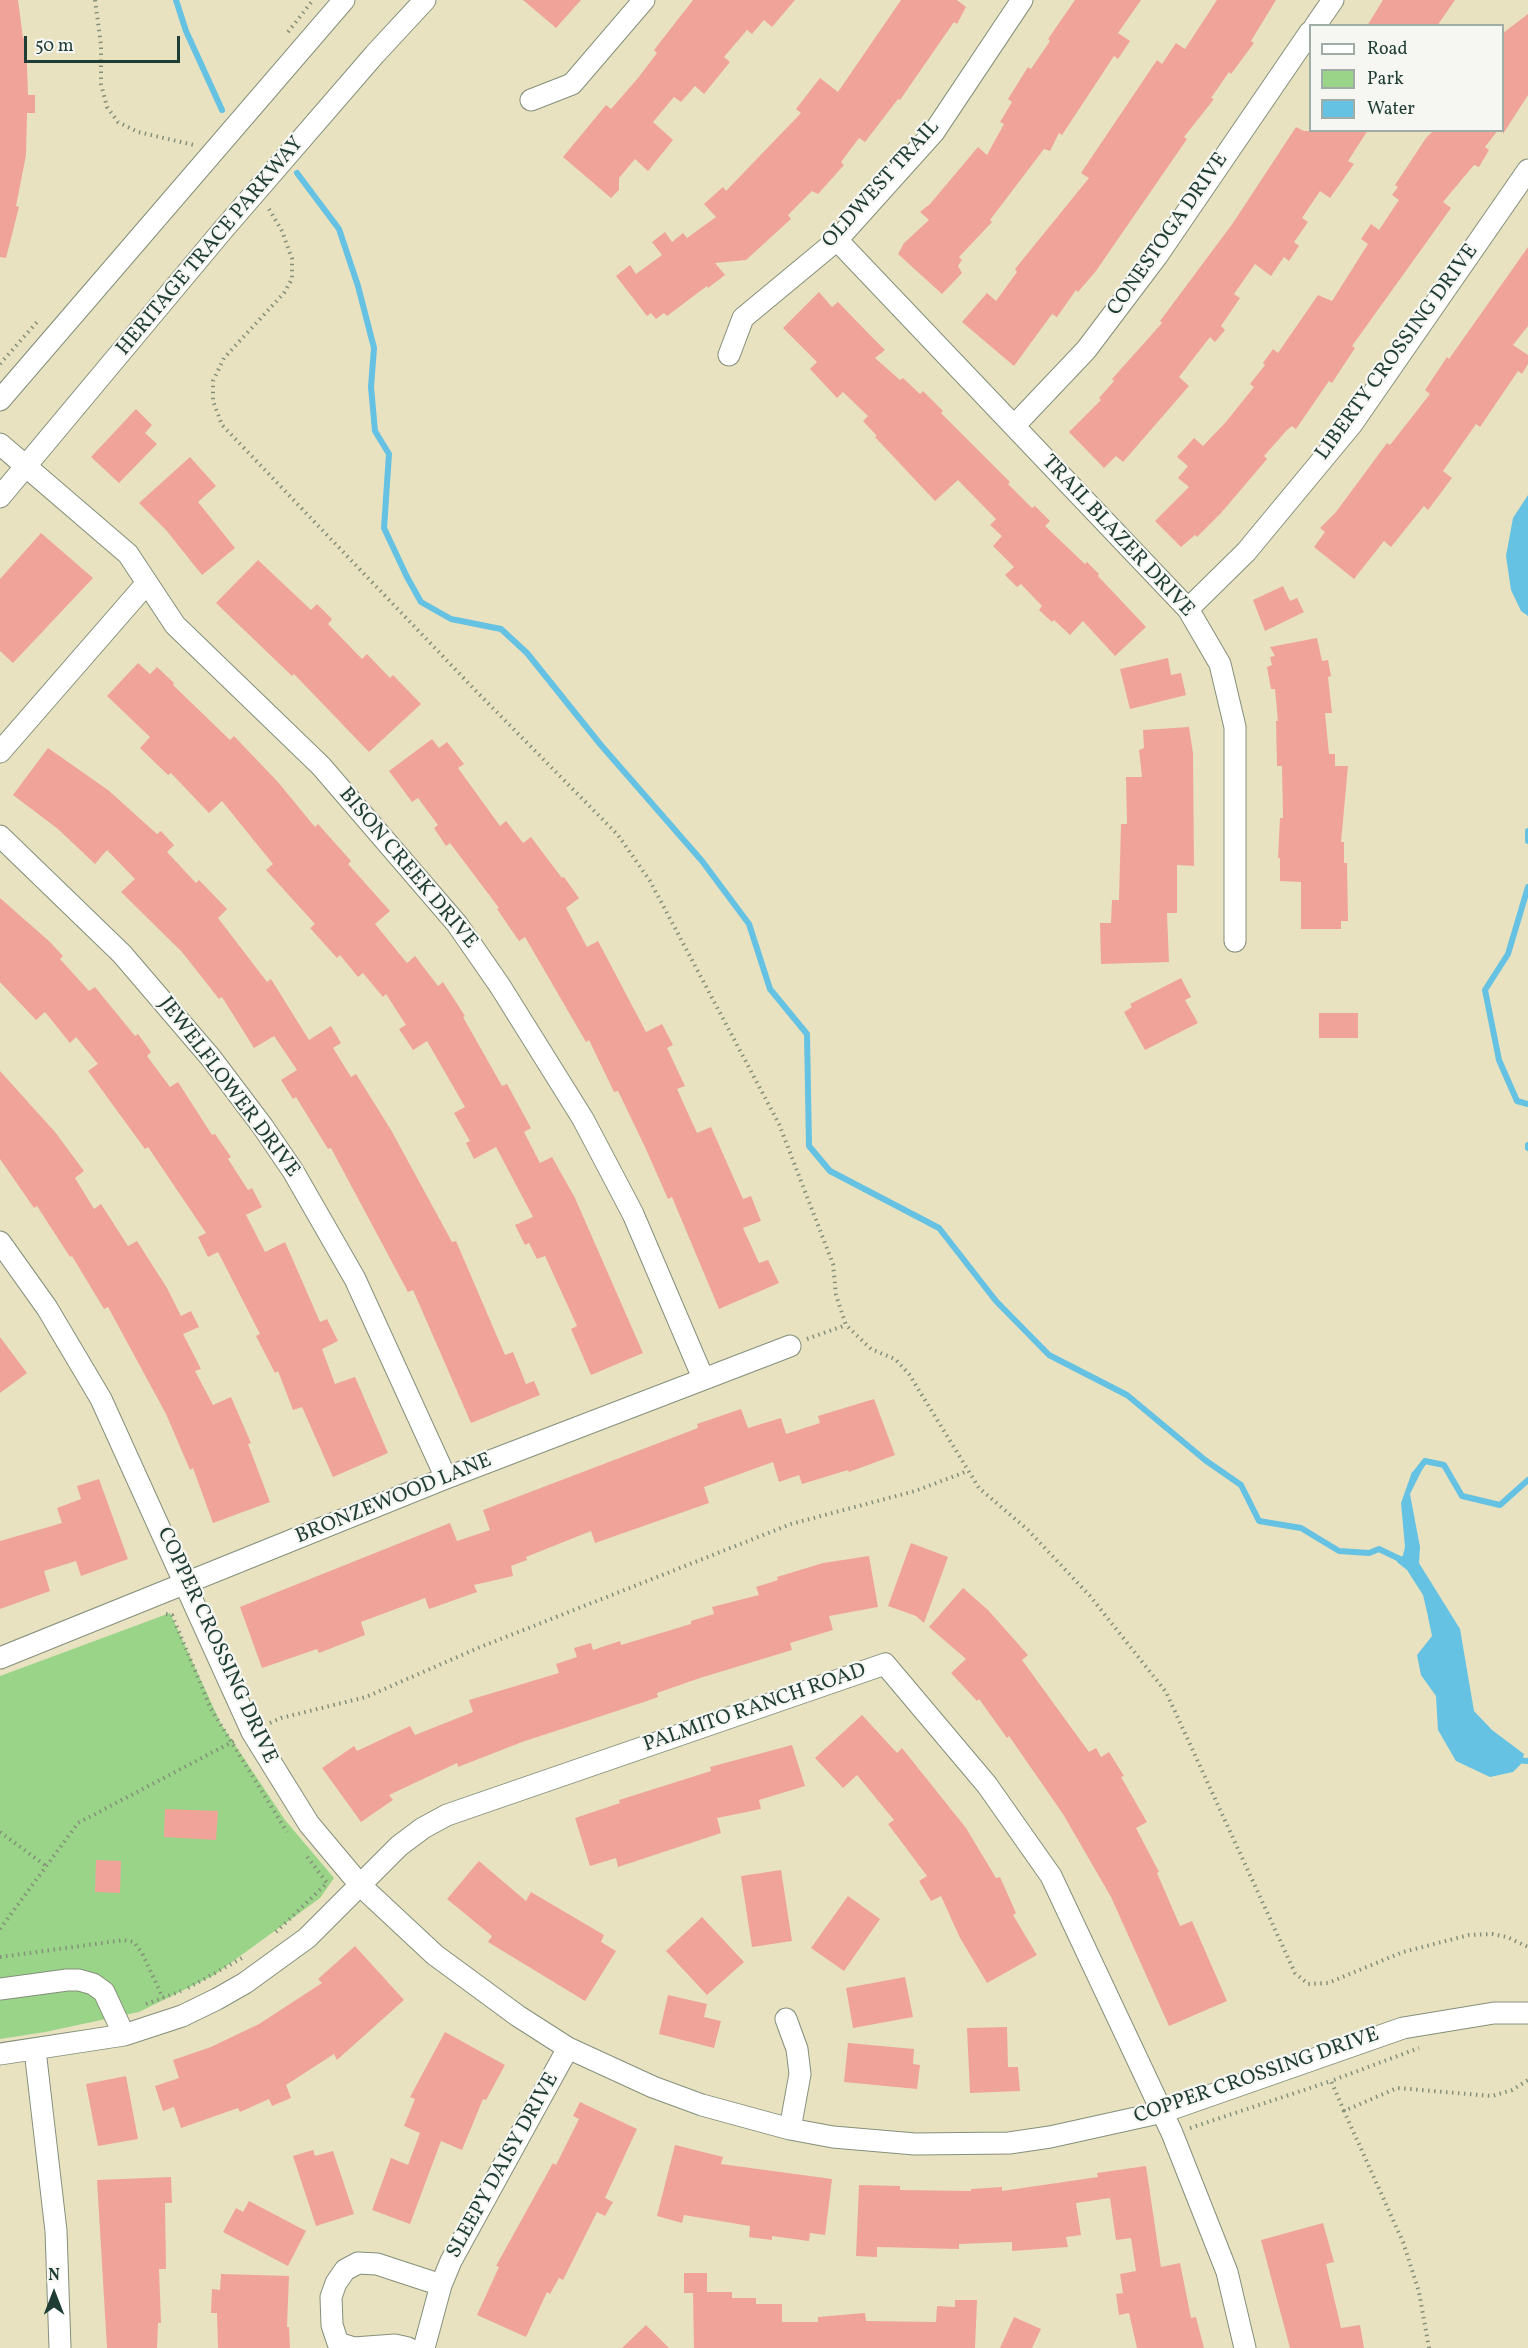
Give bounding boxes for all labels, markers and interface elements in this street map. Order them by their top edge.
scale bar [27,24,183,62]
legend [1309,24,1504,132]
text: 50 m [35,34,74,59]
text: Road [1367,37,1408,62]
text: Park [1367,67,1404,92]
text: Water [1367,97,1415,122]
street label: OLDWEST TRAIL [818,116,946,254]
street label: HERITAGE TRACE PARKWAY [112,132,310,362]
street label: CONESTOGA DRIVE [1103,149,1235,321]
street label: LIBERTY CROSSING DRIVE [1311,240,1485,466]
street label: TRAIL BLAZER DRIVE [1035,451,1199,623]
street label: BISON CREEK DRIVE [332,783,482,955]
street label: JEWELFLOWER DRIVE [152,993,304,1183]
street label: BRONZEWOOD LANE [292,1449,496,1551]
street label: COPPER CROSSING DRIVE [150,1524,282,1768]
street label: PALMITO RANCH ROAD [640,1659,870,1759]
street label: COPPER CROSSING DRIVE [1131,2023,1383,2131]
street label: SLEEPY DAISY DRIVE [443,2069,565,2263]
north arrow [24,2264,84,2324]
text: N [48,2265,60,2287]

